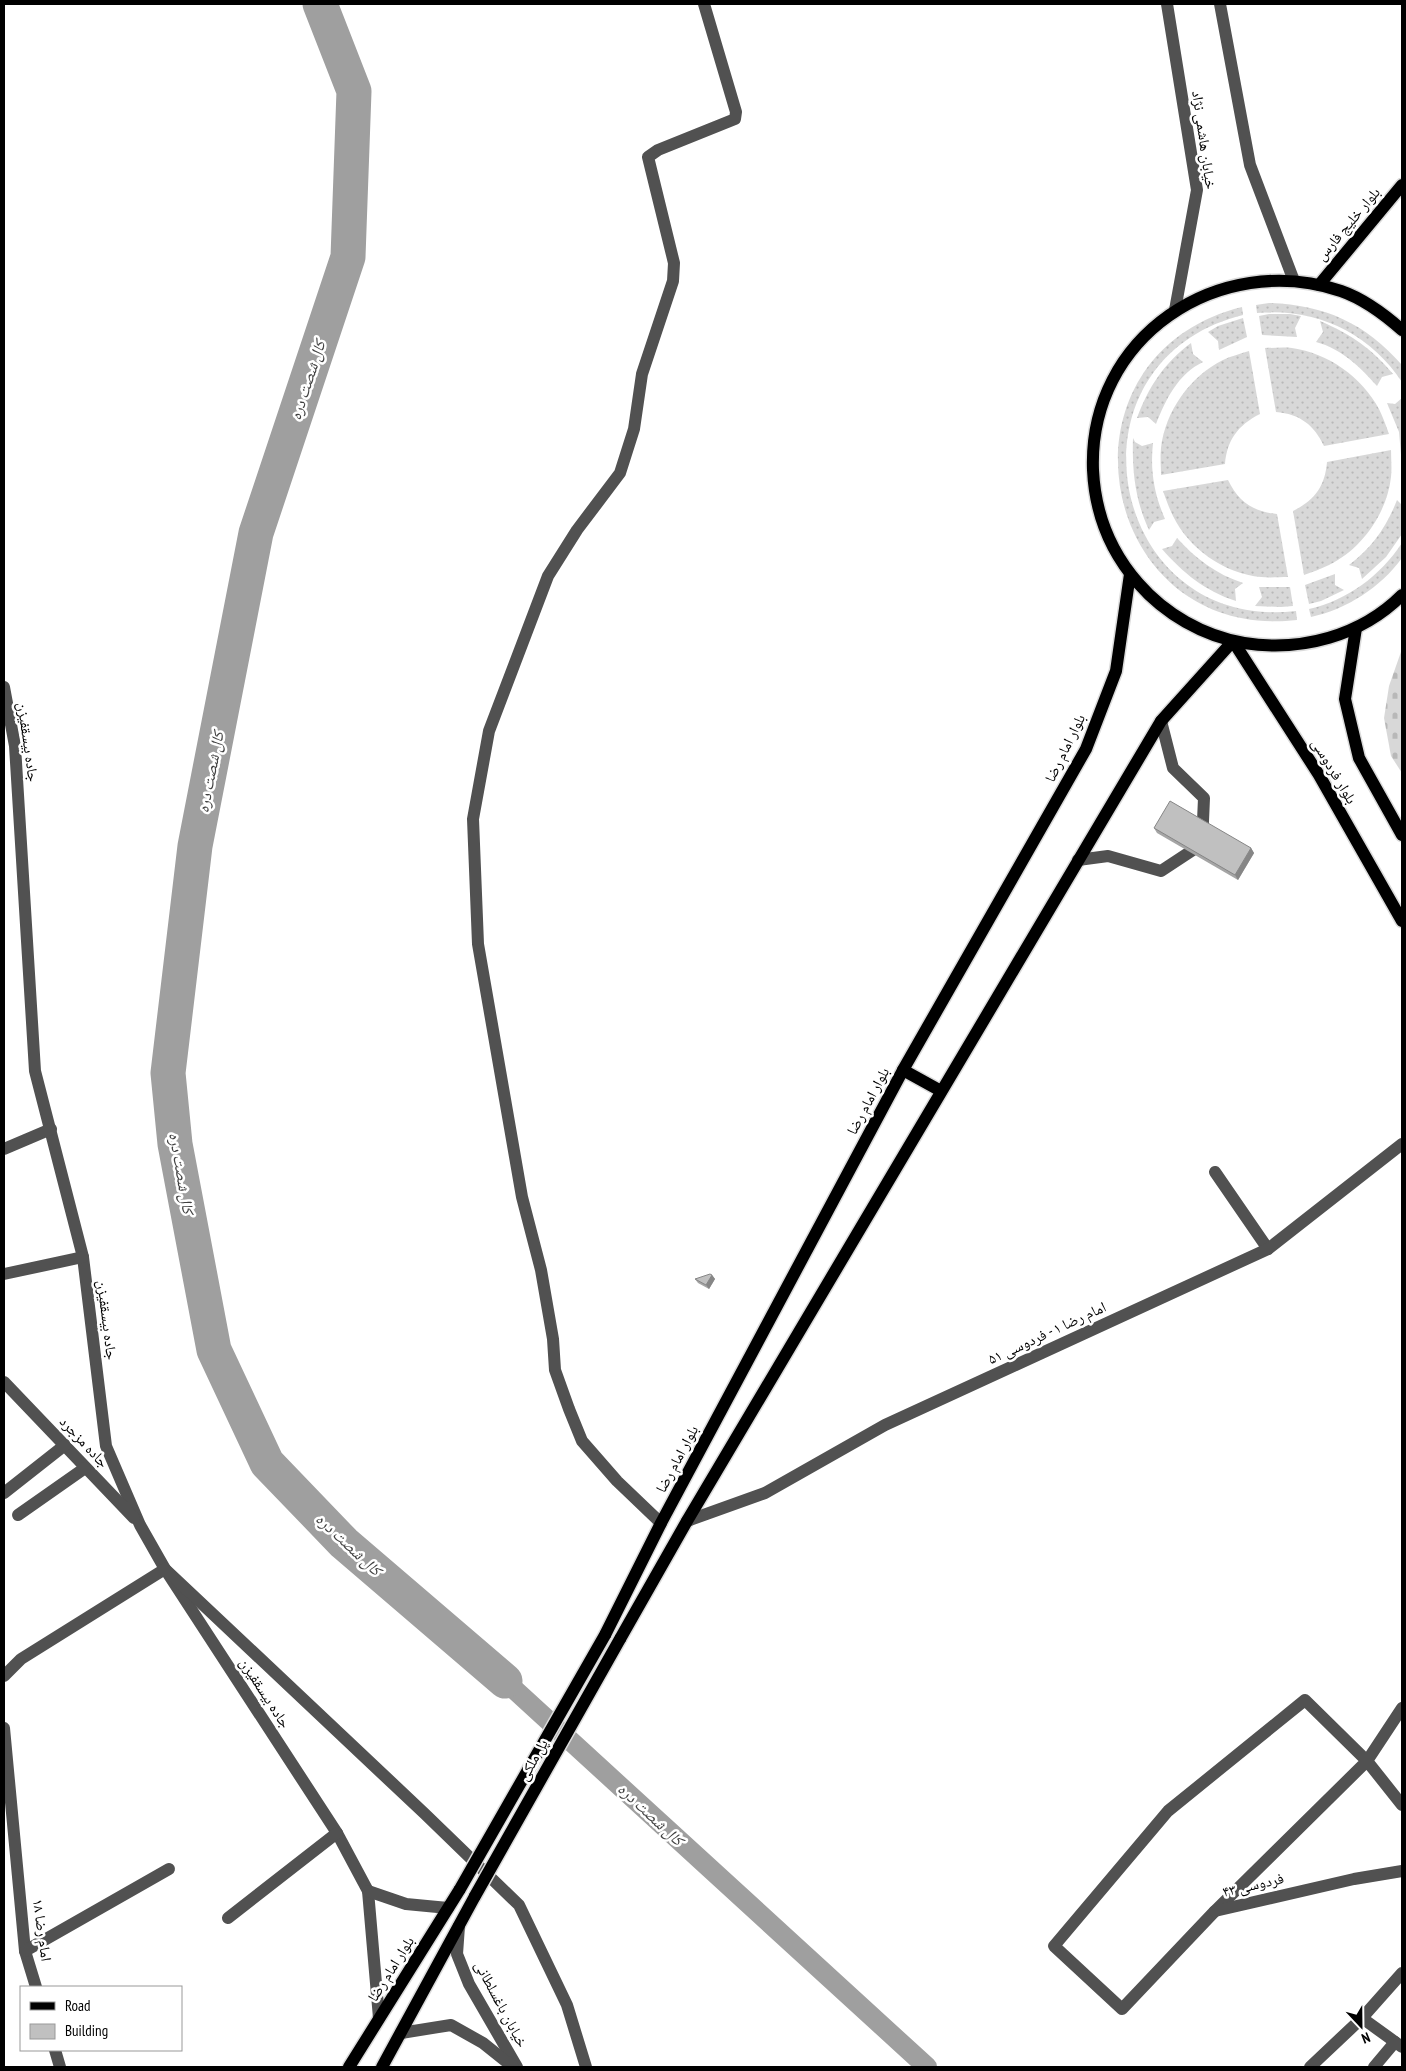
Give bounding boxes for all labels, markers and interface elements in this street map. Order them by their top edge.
street label: خیابان هاشمی نژاد [1187,89,1221,191]
street label: بلوار خلیج فارس [1311,183,1385,265]
water label: کال شصت دره [285,336,331,423]
street label: جاده بیسقفیزن [13,701,44,784]
street label: بلوار امام رضا [1040,711,1090,785]
water label: کال شصت دره [192,727,229,815]
street label: بلوار فردوسی [1307,735,1361,807]
street label: بلوار امام رضا [842,1064,894,1138]
water label: کال شصت دره [164,1131,199,1218]
street label: جاده بیسقفیزن [92,1279,122,1361]
street label: امام رضا ۱ - فردوسی ۵۱ [985,1297,1109,1369]
street label: جاده مزجرد [56,1412,113,1472]
street label: بلوار امام رضا [651,1422,703,1496]
water label: کال شصت دره [311,1509,388,1582]
street label: جاده بیسقفیزن [235,1654,295,1732]
street label: پل ملکی [513,1736,553,1784]
water label: کال شصت دره [613,1779,690,1852]
street label: فردوسی ۴۳ [1220,1868,1286,1902]
street label: امام رضا ۱۸ [28,1898,56,1962]
street label: بلوار امام رضا [363,1933,419,2005]
street label: خیابان باغسلطانی [470,1957,532,2051]
legend [20,1986,182,2051]
text: Road [65,1996,91,2015]
north arrow [1336,2001,1386,2051]
text: Building [65,2021,108,2040]
text: N [1359,2028,1373,2048]

